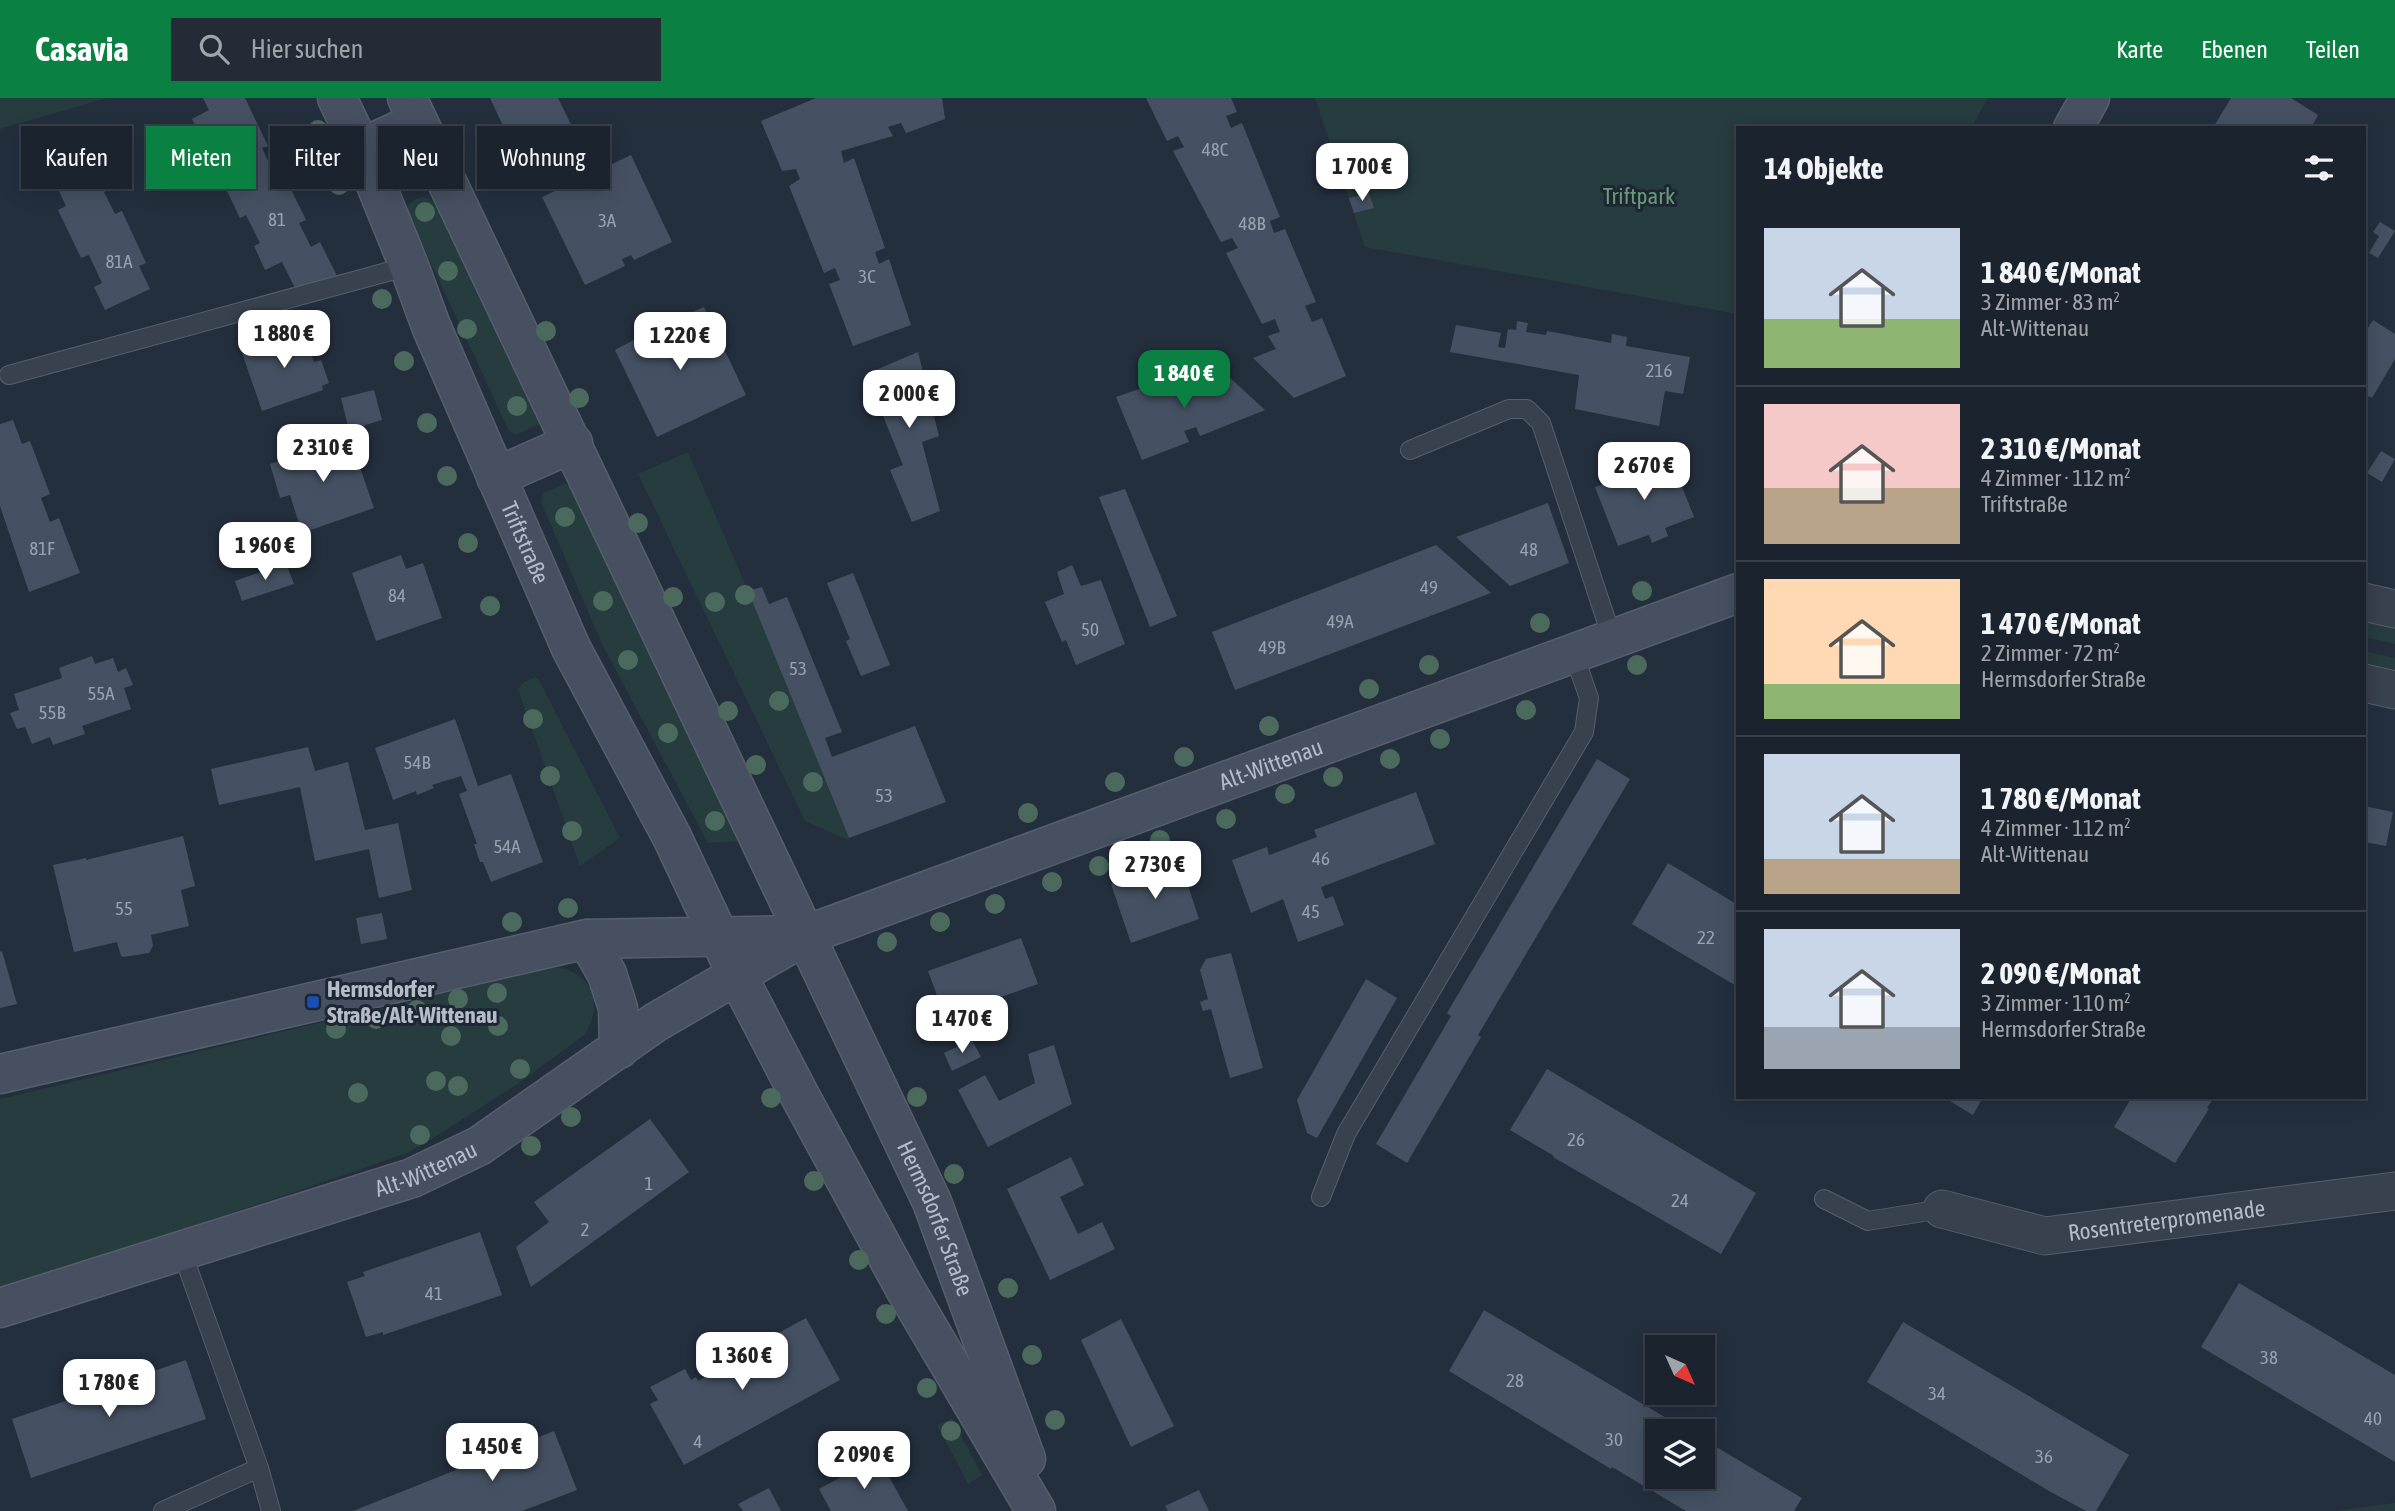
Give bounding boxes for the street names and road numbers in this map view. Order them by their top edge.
street label: Triftstraße [496,498,554,588]
street label: Alt-Wittenau [1216,734,1326,795]
street label: Alt-Wittenau [372,1136,481,1202]
street label: Hermsdorfer Straße [892,1137,978,1299]
street label: Rosentreterpromenade [2067,1195,2267,1246]

